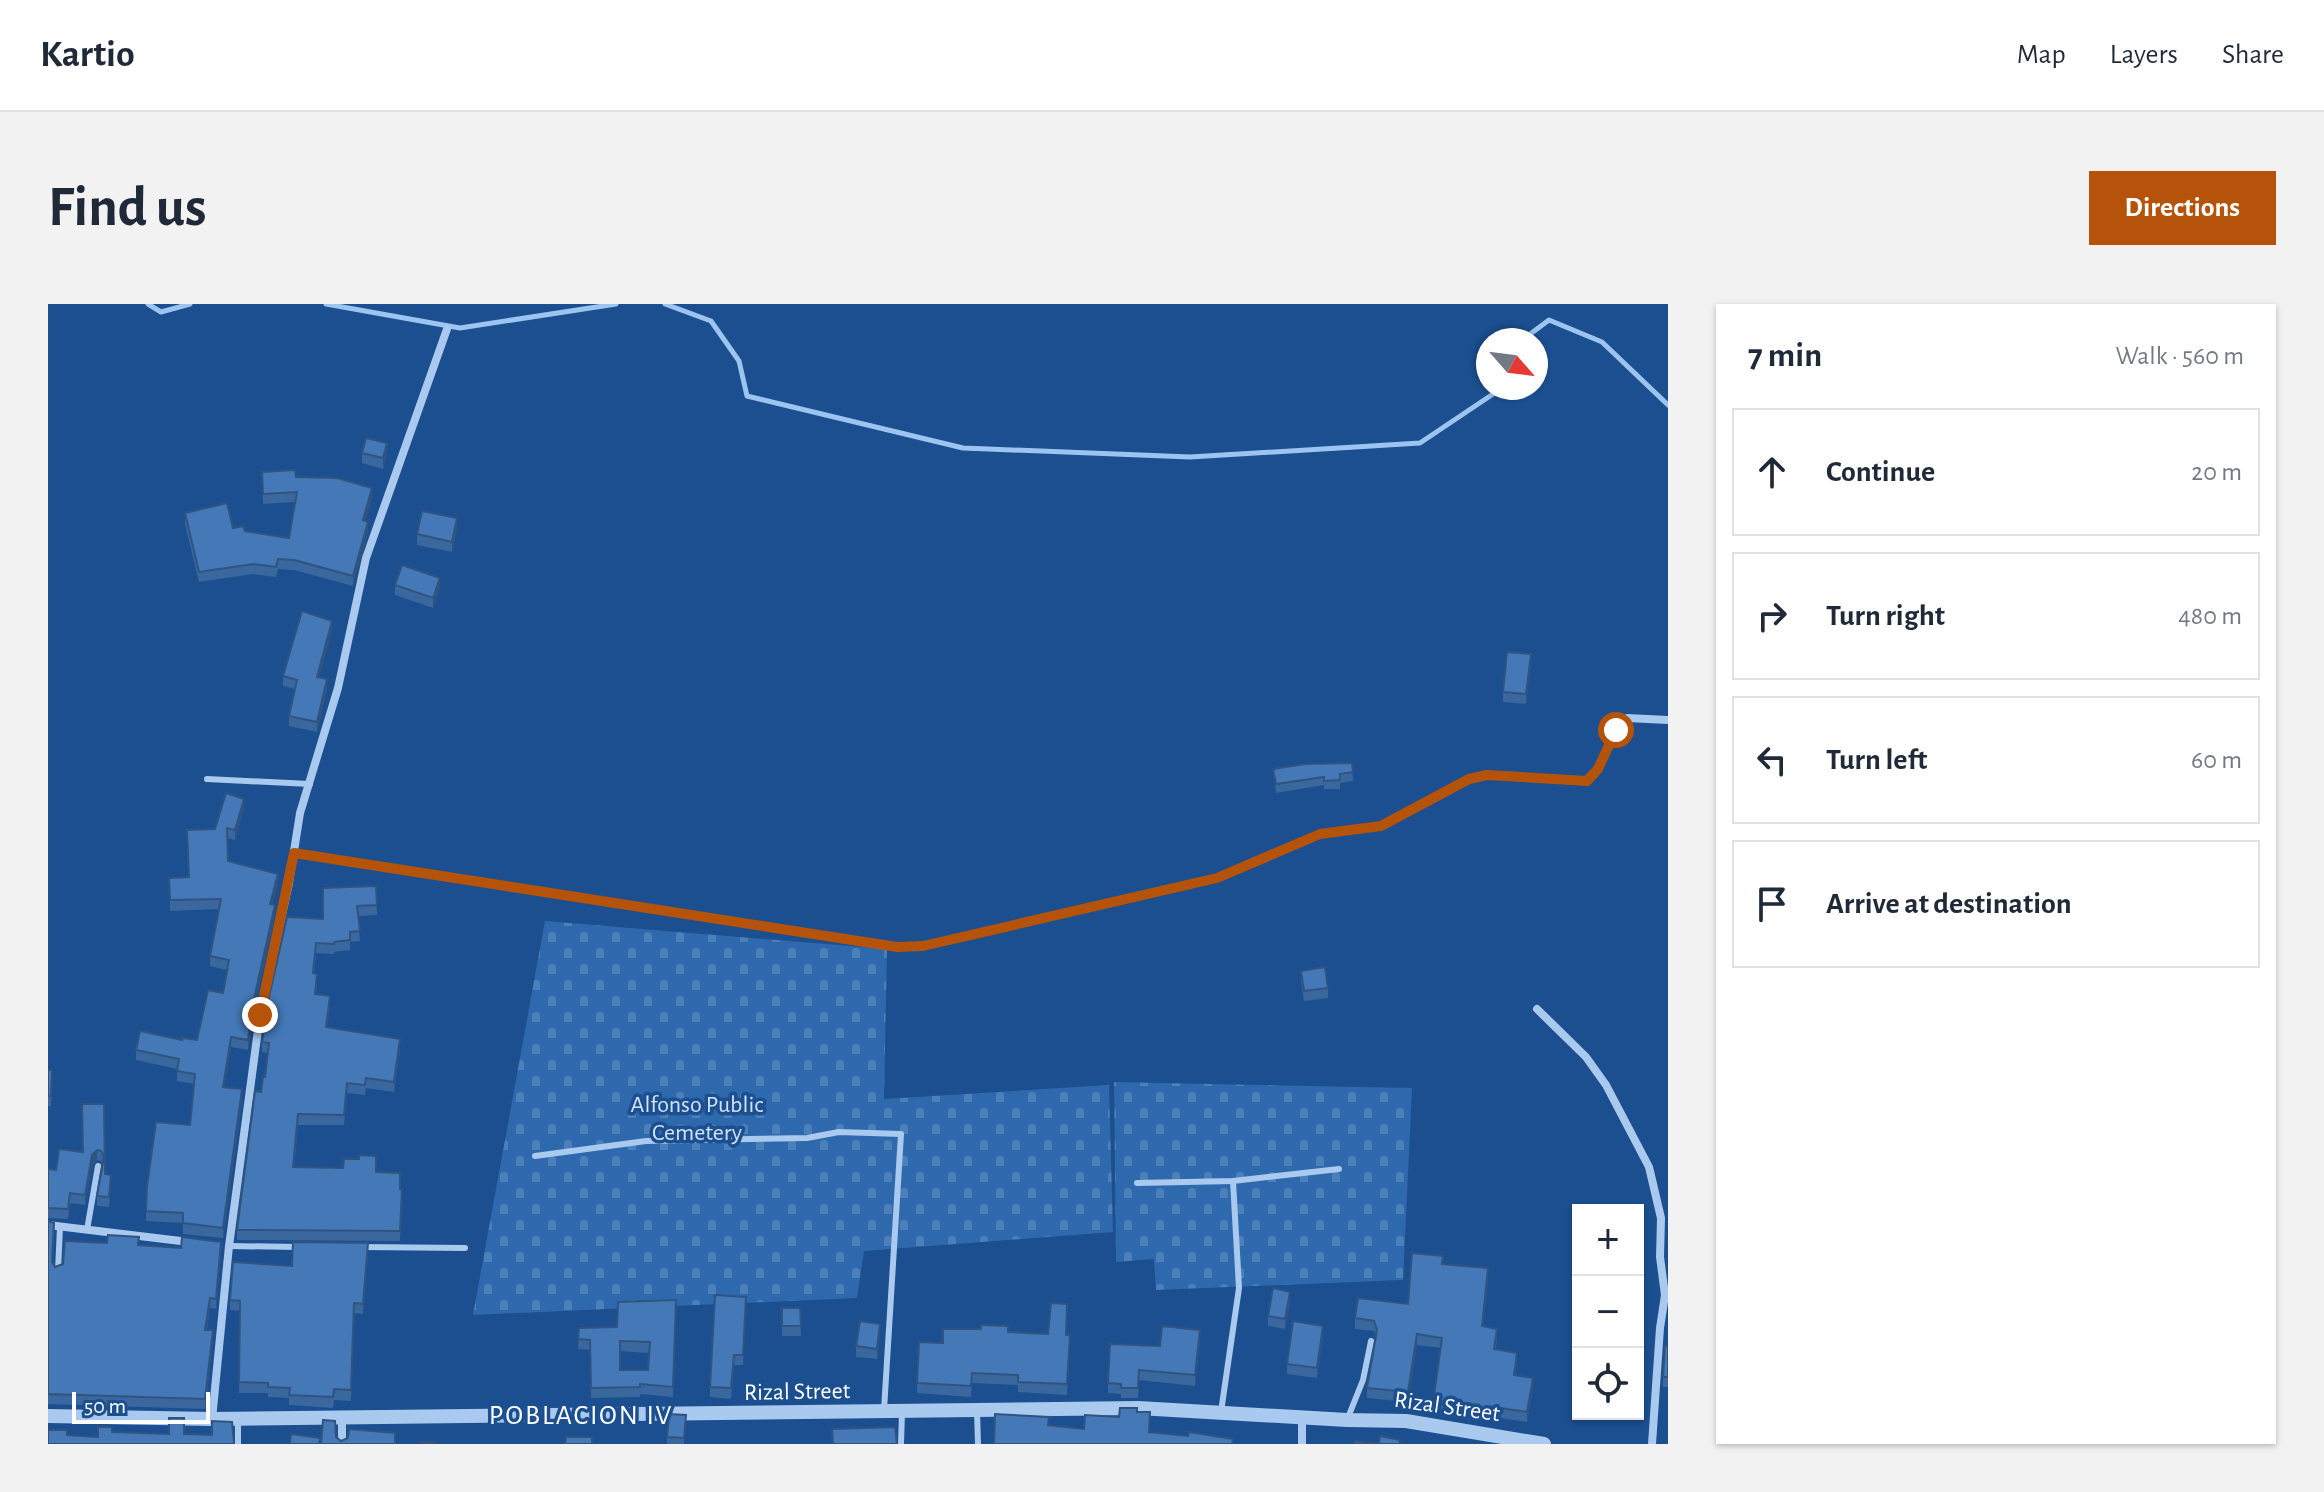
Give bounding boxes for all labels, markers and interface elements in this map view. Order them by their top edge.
text: Kartio [40,36,135,74]
text: Map [2017,41,2066,69]
text: Layers [2110,41,2178,69]
text: Share [2222,41,2284,69]
button: Directions [2089,171,2276,245]
text: Find us [48,180,206,236]
north arrow [1476,328,1548,400]
text: 7 min [1748,339,1822,373]
text: Walk · 560 m [2115,343,2244,369]
icon: ahead [1750,450,1794,494]
text: Continue [1826,457,1935,487]
text: 20 m [2191,459,2242,485]
icon: right [1750,594,1794,638]
text: Turn right [1826,601,1945,631]
text: 480 m [2178,603,2242,629]
route start [1598,712,1634,748]
icon: left [1750,738,1794,782]
text: Turn left [1826,745,1927,775]
text: 60 m [2191,747,2242,773]
icon: arrive [1750,882,1794,926]
text: Arrive at destination [1826,889,2072,919]
route end [242,997,278,1033]
park label: Alfonso Public Cemetery [631,1093,763,1145]
map controls [1572,1204,1644,1420]
button: + [1572,1204,1644,1276]
button: − [1572,1276,1644,1348]
button: locate [1572,1348,1644,1420]
street label: Rizal Street [744,1379,851,1405]
scale bar [72,1388,210,1424]
street label: Rizal Street [1393,1388,1502,1426]
text: 50 m [84,1395,126,1417]
district label: POBLACION IV [489,1402,673,1430]

